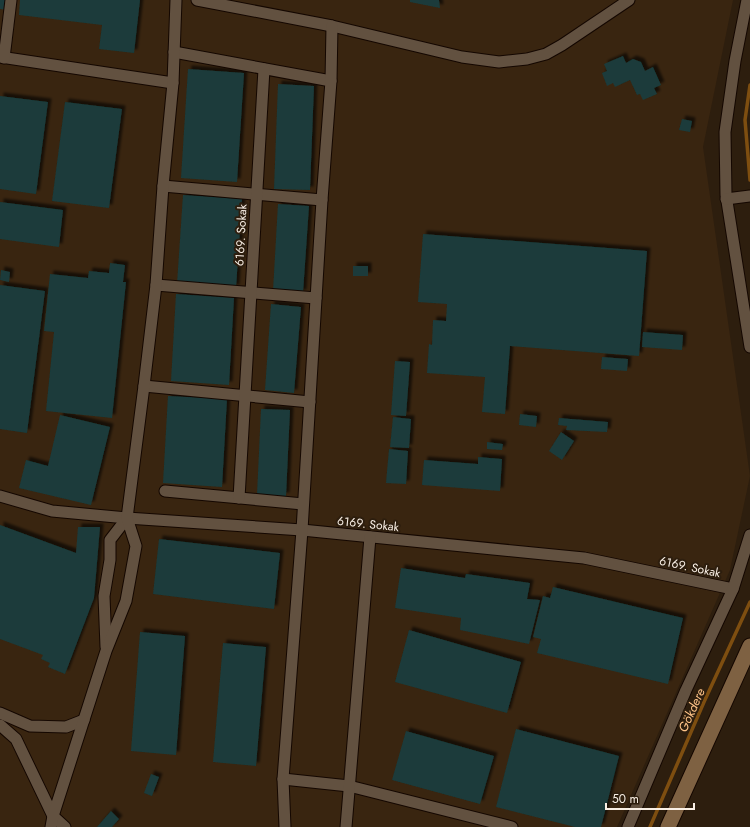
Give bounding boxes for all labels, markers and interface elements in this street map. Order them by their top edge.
street label: 6169. Sokak [230,203,252,266]
street label: 6169. Sokak [336,512,400,536]
street label: 6169. Sokak [658,552,723,582]
water label: Gökdere [673,685,710,735]
scale bar [606,785,694,811]
text: 50 m [612,790,639,808]

